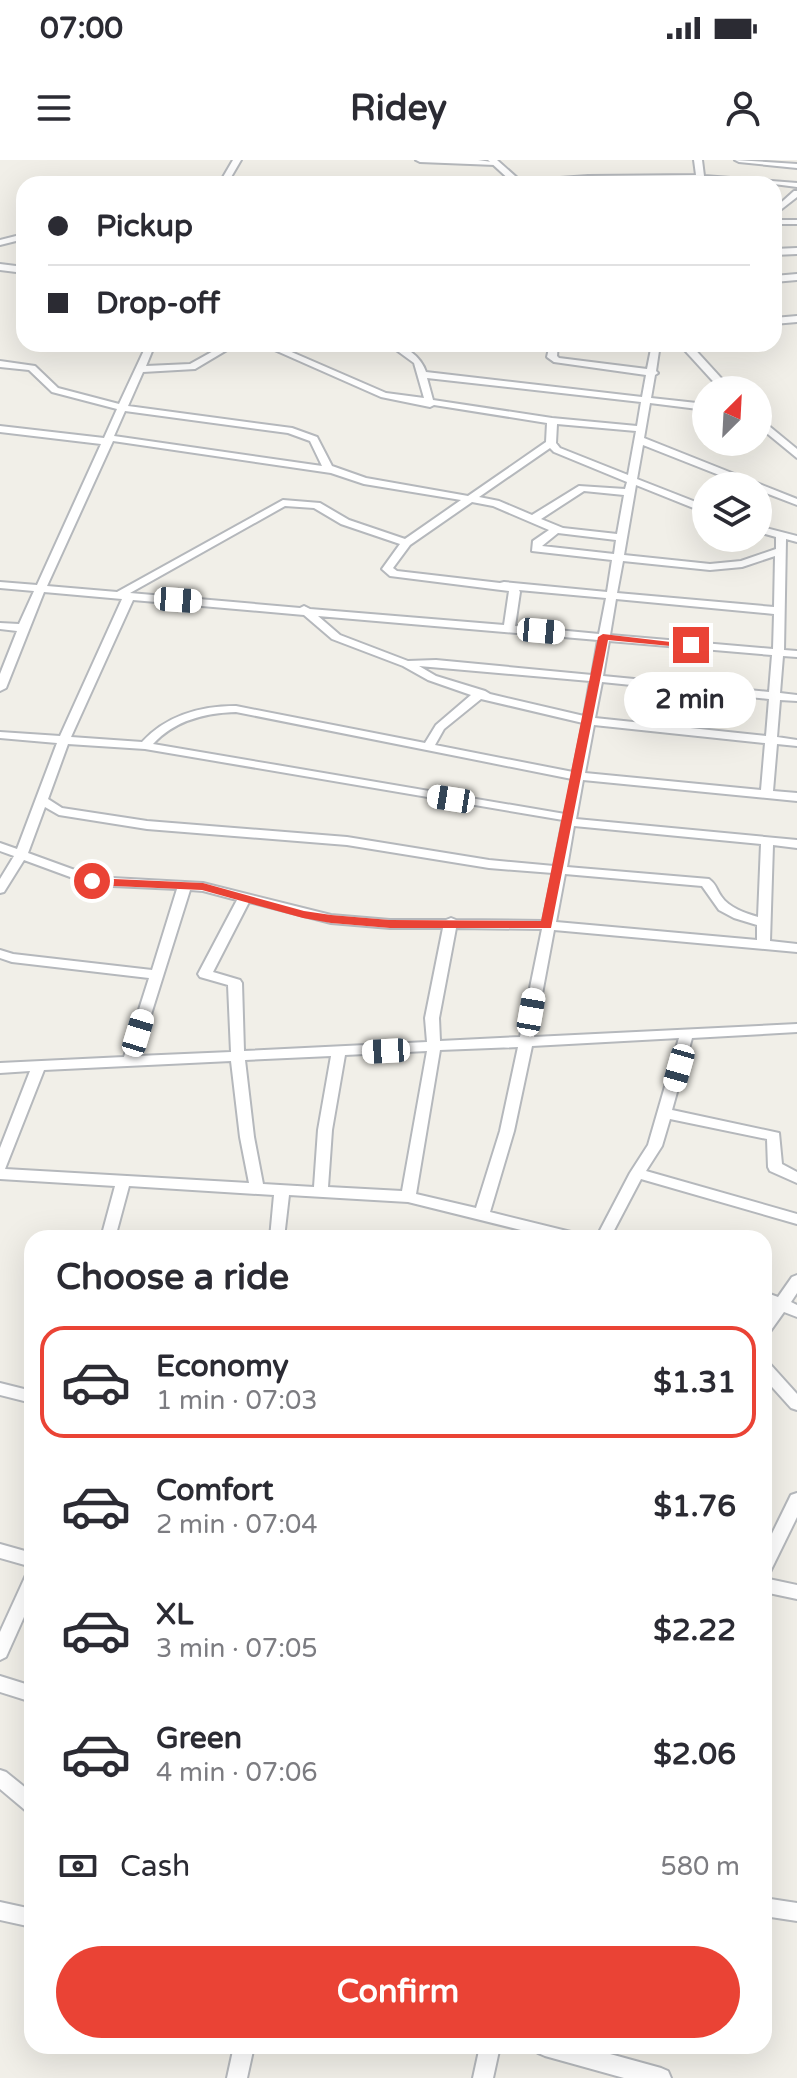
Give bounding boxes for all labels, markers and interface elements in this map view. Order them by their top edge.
text: 07:00 [40,10,123,47]
icon: menu [32,86,76,130]
icon: person [721,86,765,130]
text: Ridey [350,87,447,130]
text: Pickup [96,208,193,245]
text: Drop-off [96,285,220,322]
north arrow [692,376,772,456]
map controls [692,376,772,552]
button: layers [692,472,772,552]
car [153,586,203,614]
car [516,617,566,645]
route end [673,627,709,663]
callout: 2 min [625,673,757,729]
text: 2 min [655,684,725,715]
car [425,783,477,815]
route start [74,863,110,899]
car [515,986,547,1038]
car [120,1007,156,1059]
car [361,1038,411,1064]
car [661,1042,697,1094]
text: Choose a ride [56,1256,289,1299]
icon: car [60,1346,132,1418]
text: Economy [156,1348,289,1385]
text: $1.31 [653,1364,736,1401]
text: 1 min · 07:03 [156,1385,318,1416]
icon: car [60,1470,132,1542]
text: Comfort [156,1472,274,1509]
text: $1.76 [654,1488,736,1525]
text: 2 min · 07:04 [156,1509,318,1540]
icon: car [60,1594,132,1666]
text: XL [156,1596,193,1633]
text: $2.22 [653,1612,736,1649]
text: 3 min · 07:05 [156,1633,318,1664]
icon: car [60,1718,132,1790]
text: Green [156,1720,242,1757]
text: $2.06 [653,1736,736,1773]
text: 4 min · 07:06 [156,1757,318,1788]
icon: cash [56,1844,100,1888]
text: Cash [120,1848,190,1885]
text: 580 m [660,1851,740,1882]
button: Confirm [56,1946,740,2038]

